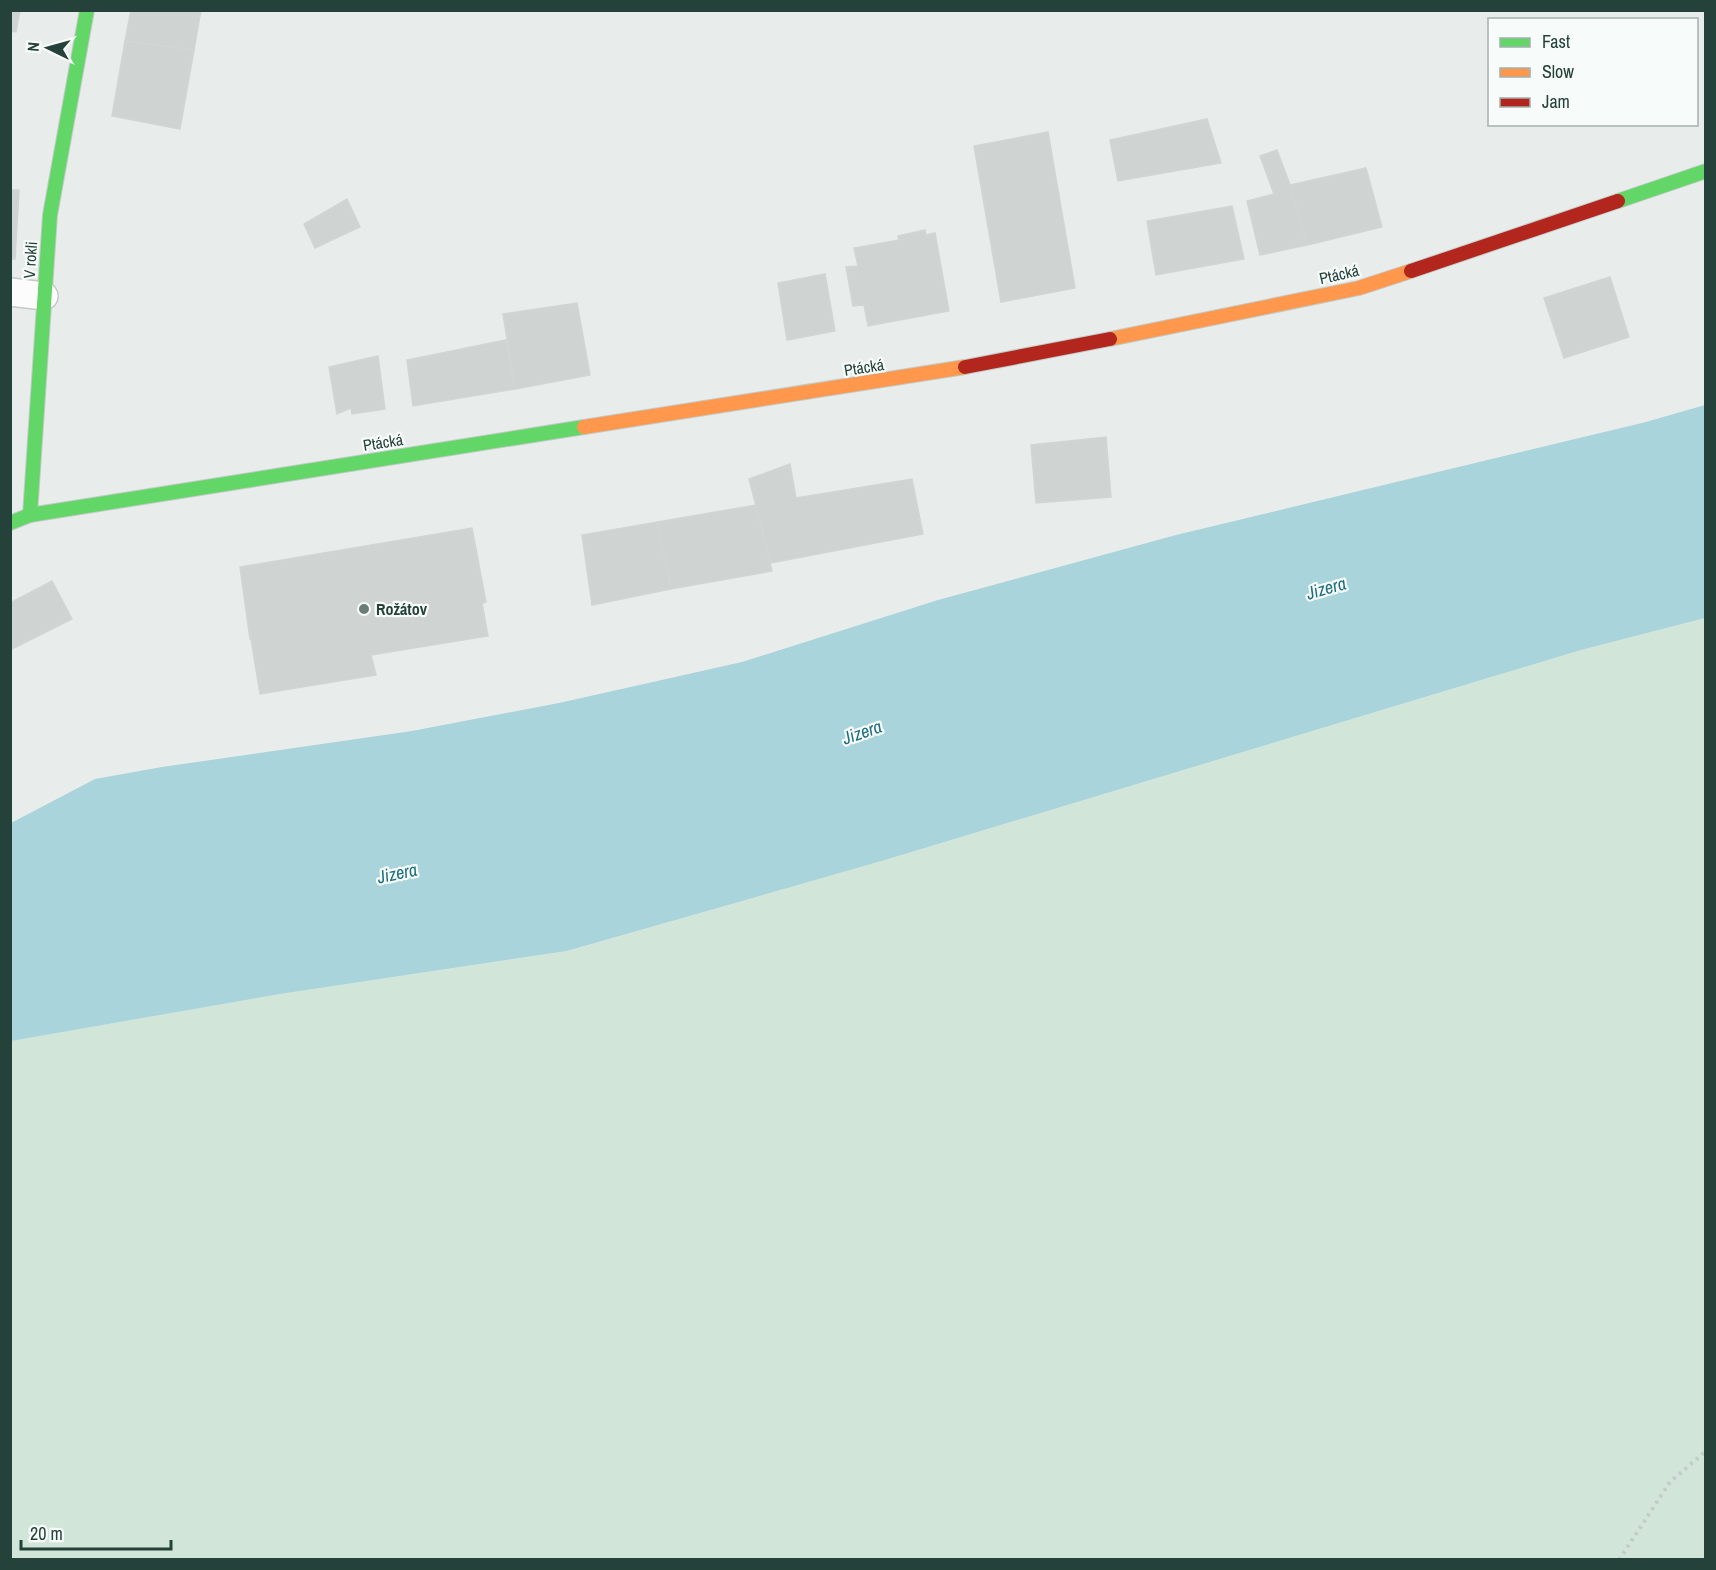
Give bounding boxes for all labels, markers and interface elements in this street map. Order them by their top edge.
north arrow [18,18,78,78]
legend [1488,18,1698,126]
text: Fast [1542,29,1570,54]
text: N [22,41,44,52]
text: Slow [1542,59,1574,84]
text: Jam [1542,89,1570,114]
street label: V rokli [18,241,42,279]
street label: Ptácká [1317,259,1362,289]
street label: Ptácká [842,353,886,381]
street label: Ptácká [361,428,405,456]
water label: Jizera [1302,570,1349,606]
place label: Rožátov [376,598,428,620]
marker: Rožátov [357,602,371,616]
water label: Jizera [838,714,885,751]
water label: Jizera [374,857,419,890]
scale bar [21,1513,171,1551]
text: 20 m [30,1521,63,1546]

